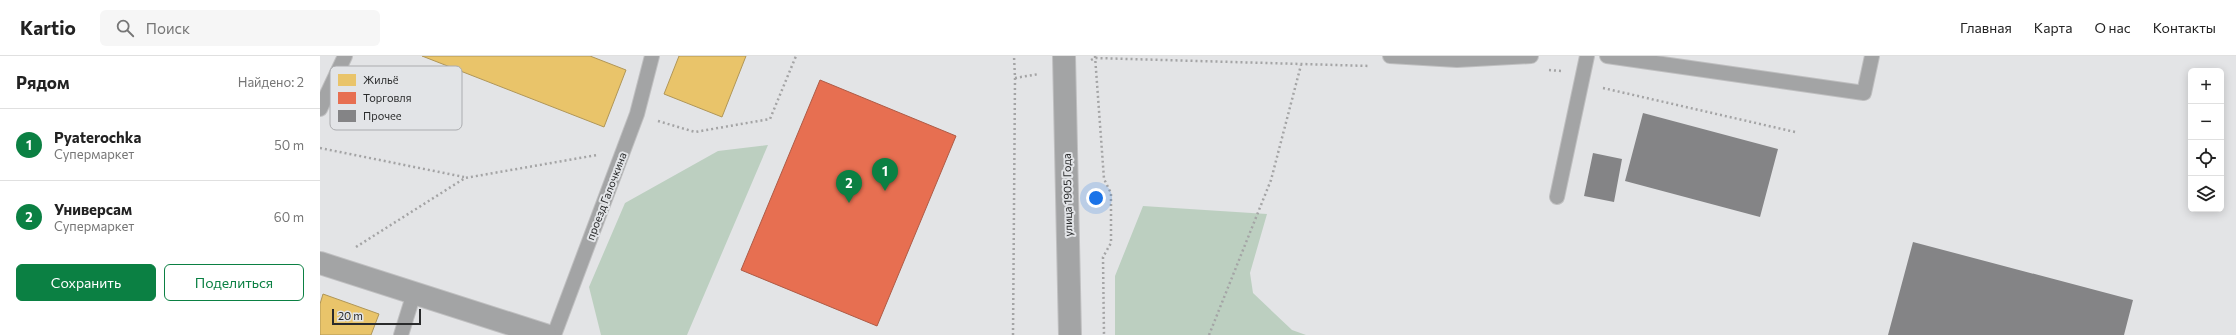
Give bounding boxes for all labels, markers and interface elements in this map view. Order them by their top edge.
search box [100,10,380,46]
text: Kartio [20,16,76,39]
icon: search [114,17,136,39]
text: Поиск [146,19,190,37]
text: Главная [1960,19,2012,36]
text: Карта [2034,19,2072,36]
text: О нас [2094,19,2131,36]
text: Контакты [2153,19,2216,36]
legend [330,66,462,130]
map controls [2188,68,2224,212]
button: + [2188,68,2224,104]
text: Рядом [16,72,70,93]
text: Жильё [363,73,399,86]
text: Найдено: 2 [238,74,304,90]
text: Торговля [363,91,412,104]
button: − [2188,104,2224,140]
text: Прочее [363,109,402,122]
text: Pyaterochka [54,128,141,146]
text: 1 [26,137,32,153]
text: 50 m [274,137,304,153]
button: locate [2188,140,2224,176]
text: Супермаркет [54,146,134,162]
street label: проезд Галочкина [583,150,629,242]
street label: улица 1905 Года [1060,153,1074,237]
pin: 1 [872,158,898,191]
pin: 2 [836,170,862,203]
button: layers [2188,176,2224,212]
your location [1086,188,1106,208]
text: Универсам [54,200,132,218]
text: 2 [25,209,33,225]
text: 60 m [274,209,304,225]
text: Супермаркет [54,218,134,234]
button: Сохранить [16,264,156,301]
button: Поделиться [164,264,304,301]
scale bar [332,307,421,326]
text: 20 m [338,309,363,322]

